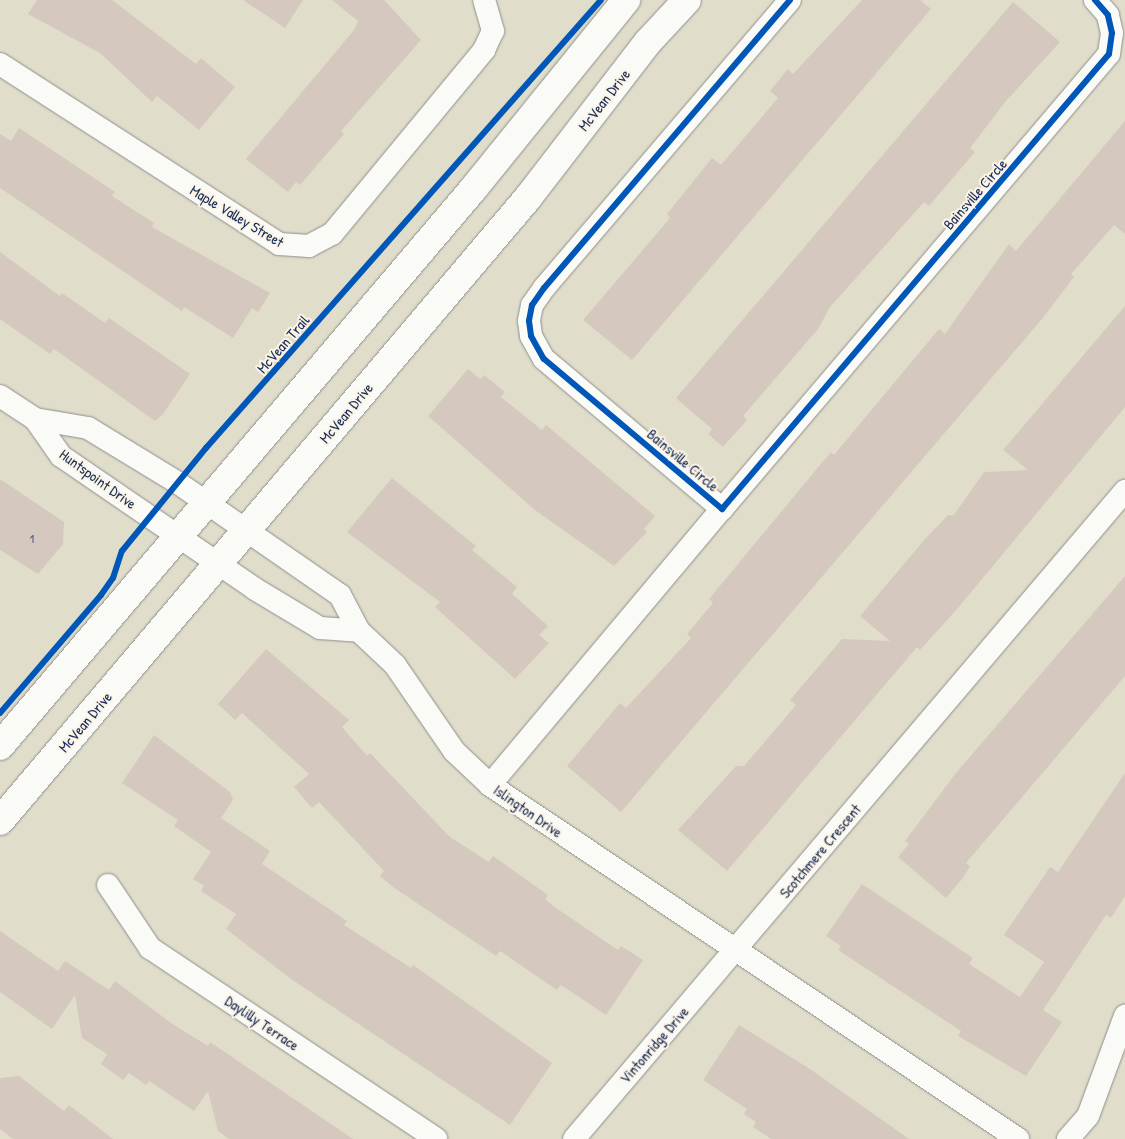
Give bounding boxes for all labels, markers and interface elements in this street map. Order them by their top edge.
street label: McVean Drive [574,66,634,134]
street label: Bainsville Circle [939,155,1011,233]
street label: Maple Valley Street [187,181,287,251]
street label: McVean Trail [253,311,313,377]
street label: McVean Drive [315,379,377,447]
street label: Bainsville Circle [644,425,722,495]
street label: Huntspoint Drive [56,445,140,513]
house number: 1 [30,532,34,546]
street label: McVean Drive [54,688,116,756]
street label: Islington Drive [490,781,566,841]
street label: Scotchmere Crescent [776,800,864,902]
street label: Daylilly Terrace [222,992,302,1054]
street label: Vintonridge Drive [616,1003,692,1087]

